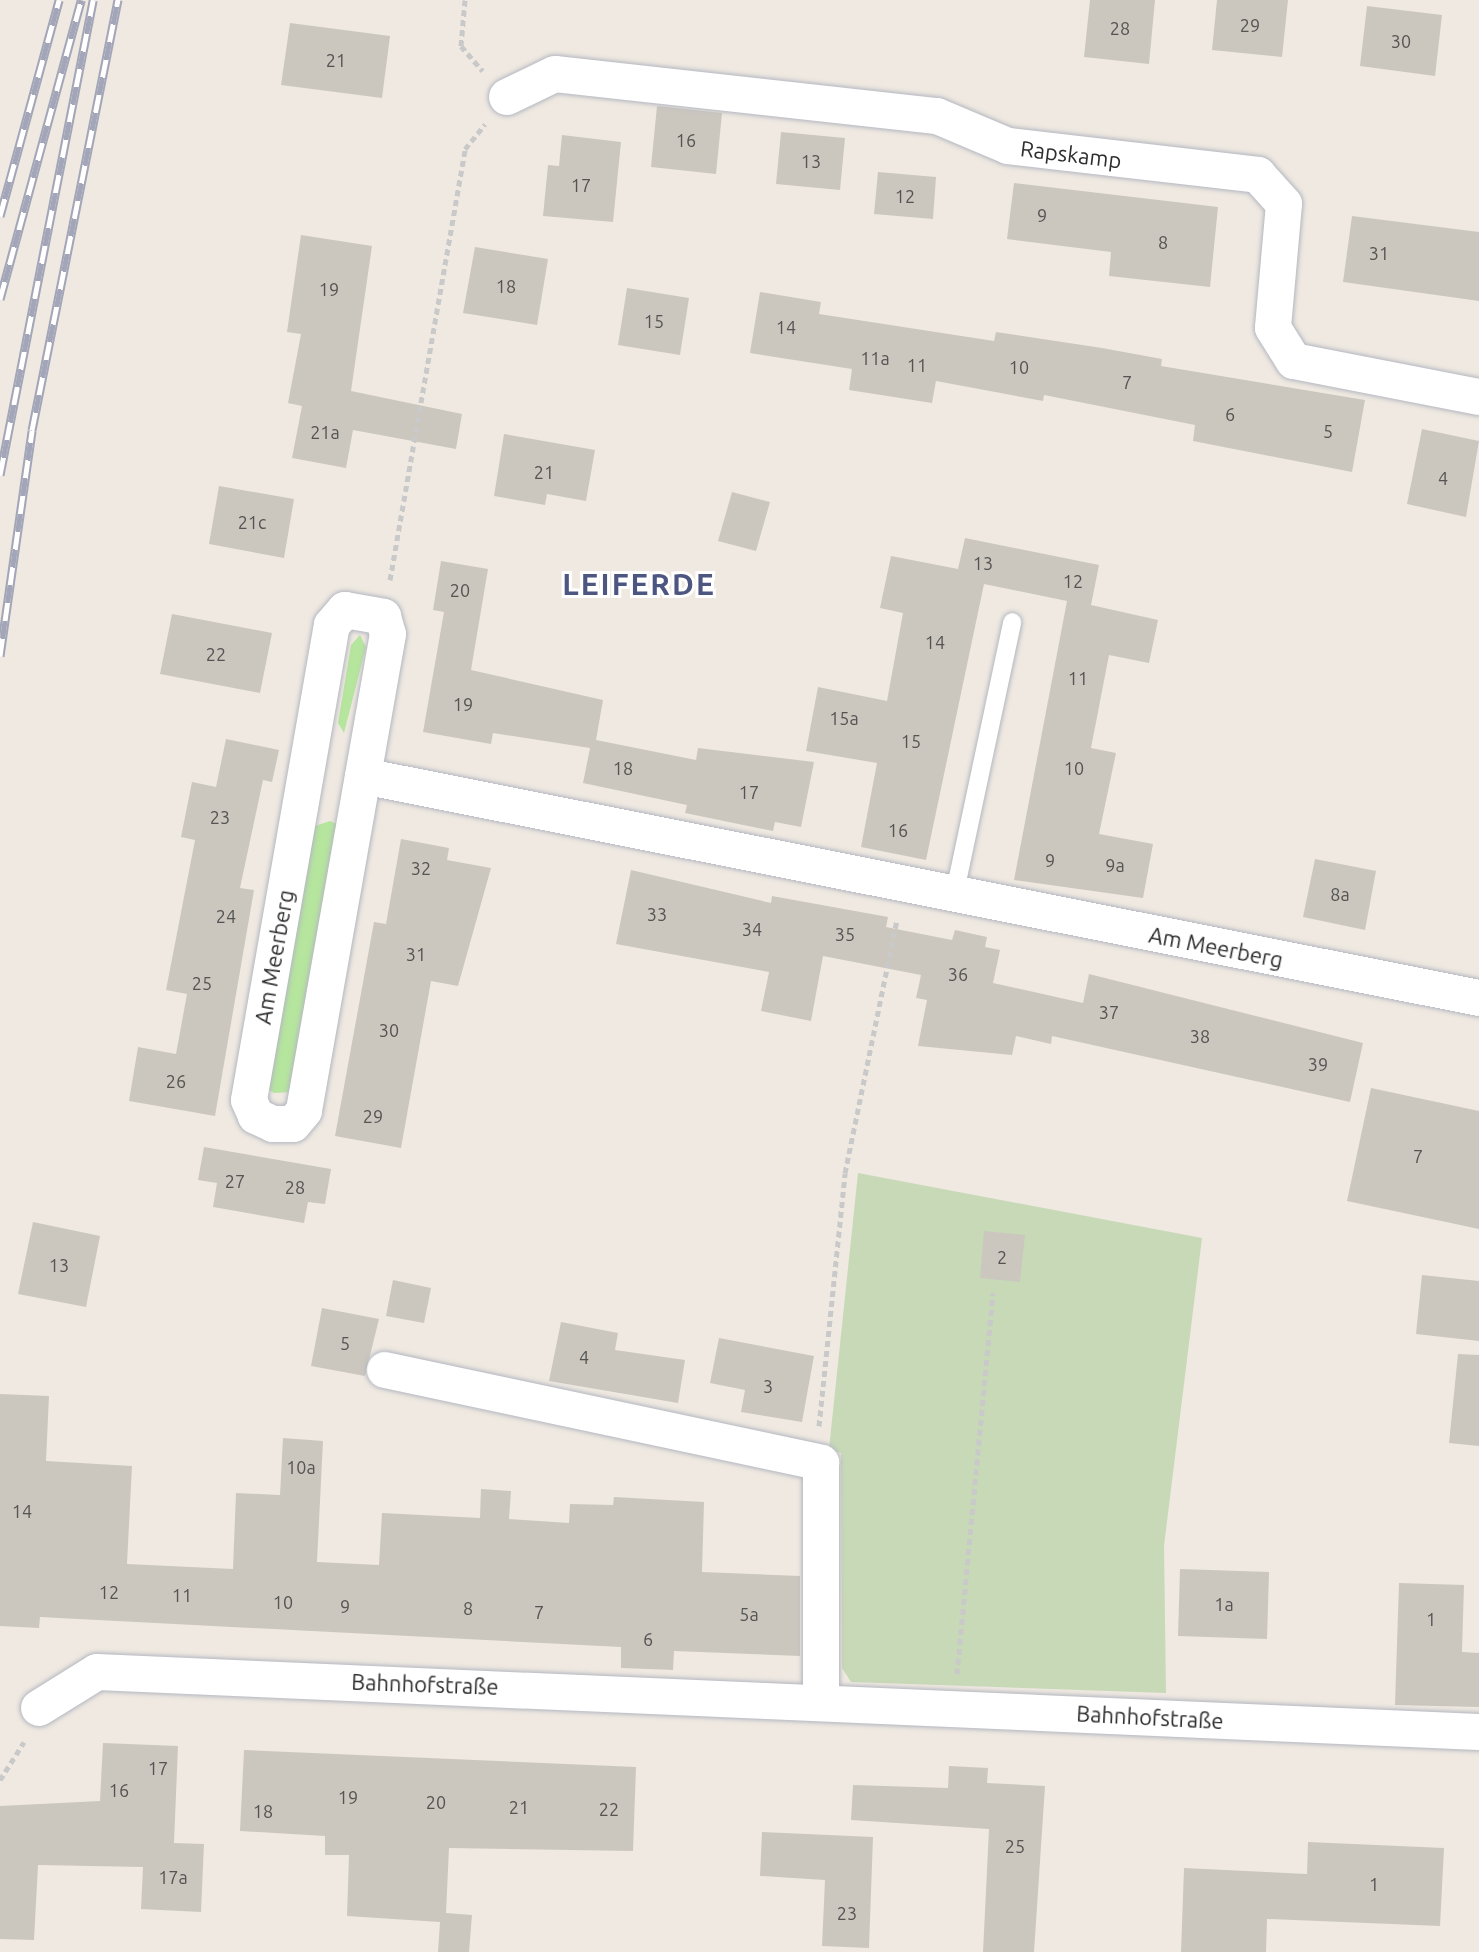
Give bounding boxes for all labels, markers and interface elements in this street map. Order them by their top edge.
house number: 29 [1240,14,1260,36]
house number: 28 [1110,17,1130,39]
house number: 30 [1391,30,1411,52]
house number: 21 [326,49,346,71]
house number: 16 [676,129,696,151]
street label: Rapskamp [1019,135,1123,173]
house number: 13 [801,150,821,172]
house number: 17 [571,174,591,196]
house number: 12 [895,185,915,207]
house number: 9 [1037,204,1047,226]
house number: 8 [1158,231,1168,253]
house number: 31 [1369,242,1389,264]
house number: 18 [496,275,516,297]
house number: 19 [319,278,339,300]
house number: 15 [644,310,664,332]
house number: 14 [776,316,796,338]
house number: 11a [860,347,890,369]
house number: 11 [907,354,927,376]
house number: 10 [1009,356,1029,378]
house number: 7 [1122,371,1132,393]
house number: 6 [1225,403,1235,425]
house number: 5 [1323,420,1333,442]
house number: 21a [310,421,340,443]
house number: 21 [534,461,554,483]
house number: 4 [1438,467,1448,489]
house number: 21c [238,511,266,533]
house number: 13 [973,552,993,574]
district label: LEIFERDE [562,566,716,602]
house number: 12 [1063,570,1083,592]
house number: 20 [450,579,470,601]
house number: 14 [925,631,945,653]
house number: 22 [206,643,226,665]
house number: 11 [1068,667,1088,689]
house number: 19 [453,693,473,715]
house number: 15a [829,707,859,729]
house number: 15 [901,730,921,752]
house number: 18 [613,757,633,779]
house number: 10 [1064,757,1084,779]
house number: 17 [739,781,759,803]
house number: 23 [210,806,230,828]
house number: 16 [888,819,908,841]
house number: 9 [1045,849,1055,871]
house number: 9a [1105,854,1125,876]
house number: 32 [411,857,431,879]
house number: 8a [1330,883,1350,905]
street label: Am Meerberg [249,888,299,1026]
house number: 33 [647,903,667,925]
house number: 24 [216,905,236,927]
house number: 34 [742,918,762,940]
street label: Am Meerberg [1147,921,1285,973]
house number: 35 [835,923,855,945]
house number: 31 [406,943,426,965]
house number: 36 [948,963,968,985]
house number: 25 [192,972,212,994]
house number: 37 [1099,1001,1119,1023]
house number: 30 [379,1019,399,1041]
house number: 38 [1190,1025,1210,1047]
house number: 39 [1308,1053,1328,1075]
house number: 26 [166,1070,186,1092]
house number: 29 [363,1105,383,1127]
house number: 7 [1413,1145,1423,1167]
house number: 27 [225,1170,245,1192]
house number: 28 [285,1176,305,1198]
house number: 2 [997,1246,1007,1268]
house number: 13 [49,1254,69,1276]
house number: 5 [340,1332,350,1354]
house number: 4 [579,1346,589,1368]
house number: 3 [763,1375,773,1397]
house number: 10a [286,1456,316,1478]
house number: 14 [12,1500,32,1522]
house number: 12 [99,1581,119,1603]
house number: 11 [172,1584,192,1606]
house number: 10 [273,1591,293,1613]
house number: 1a [1214,1593,1234,1615]
house number: 9 [340,1595,350,1617]
house number: 8 [463,1597,473,1619]
house number: 7 [534,1601,544,1623]
house number: 5a [739,1603,759,1625]
house number: 1 [1426,1608,1436,1630]
house number: 6 [643,1628,653,1650]
street label: Bahnhofstraße [351,1668,499,1700]
street label: Bahnhofstraße [1076,1700,1224,1734]
house number: 17 [148,1757,168,1779]
house number: 16 [109,1779,129,1801]
house number: 19 [338,1786,358,1808]
house number: 20 [426,1791,446,1813]
house number: 21 [509,1796,529,1818]
house number: 22 [599,1798,619,1820]
house number: 18 [253,1800,273,1822]
house number: 25 [1005,1835,1025,1857]
house number: 17a [158,1866,188,1888]
house number: 1 [1369,1873,1379,1895]
house number: 23 [837,1902,857,1924]

